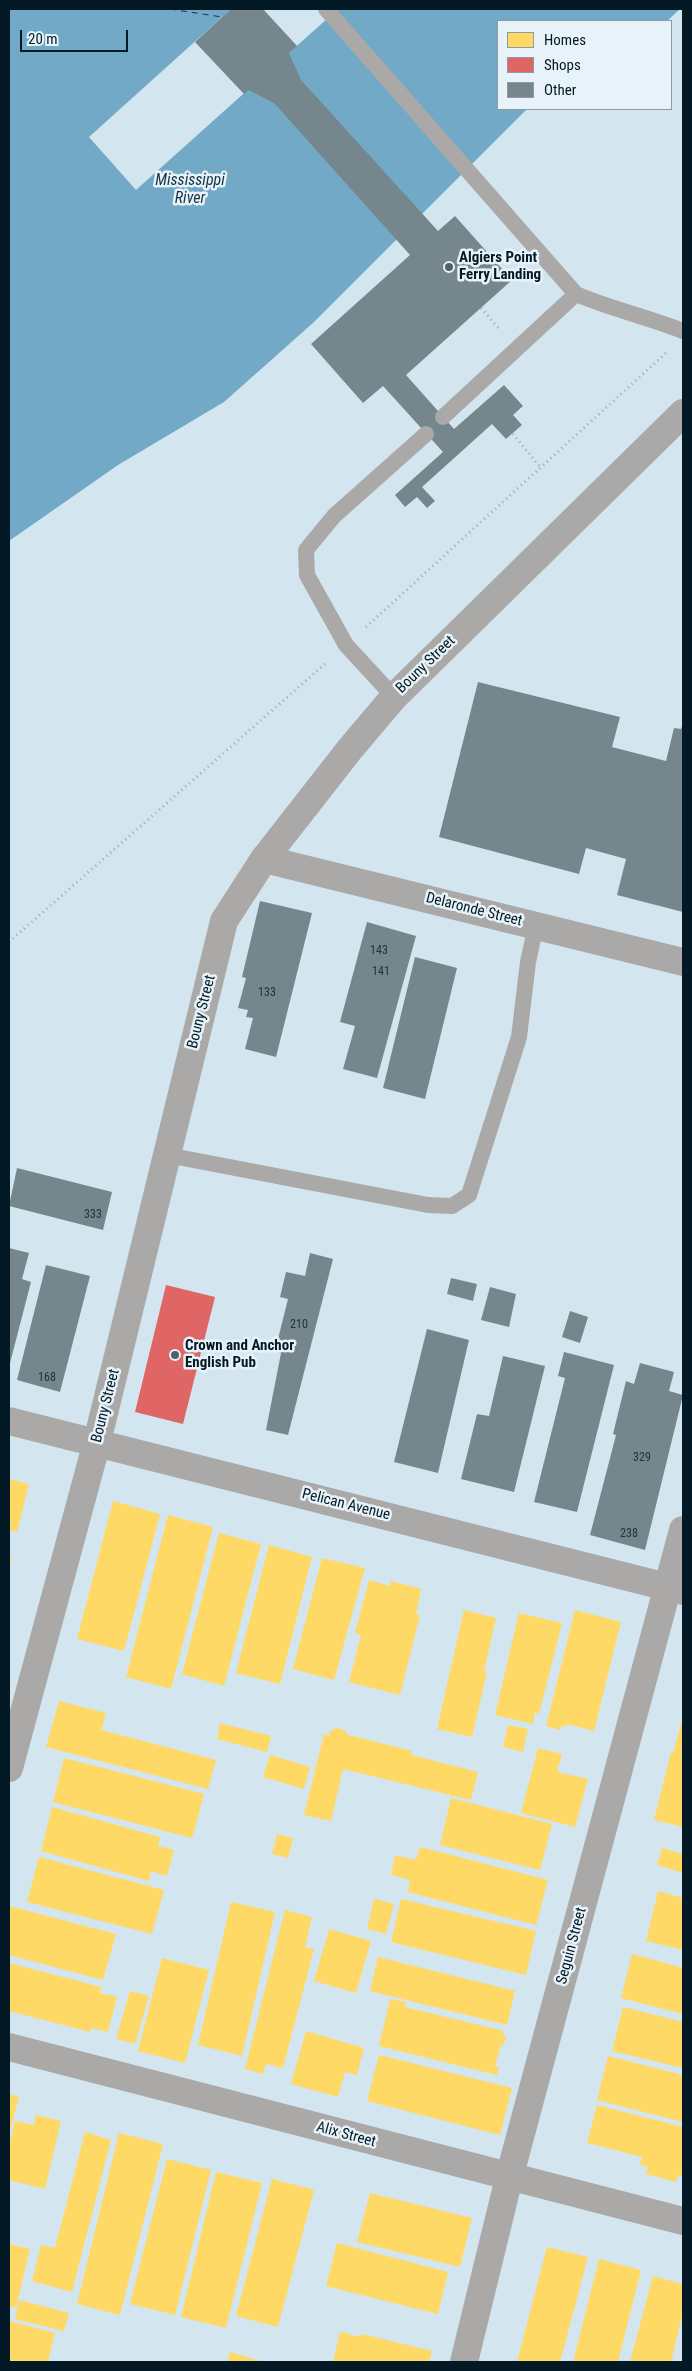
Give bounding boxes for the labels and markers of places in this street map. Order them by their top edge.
place label: Algiers Point Ferry Landing [459,249,541,284]
marker: Algiers Point Ferry Landing [443,261,455,273]
place label: Crown and Anchor English Pub [185,1337,294,1372]
marker: Crown and Anchor English Pub [169,1349,181,1361]

